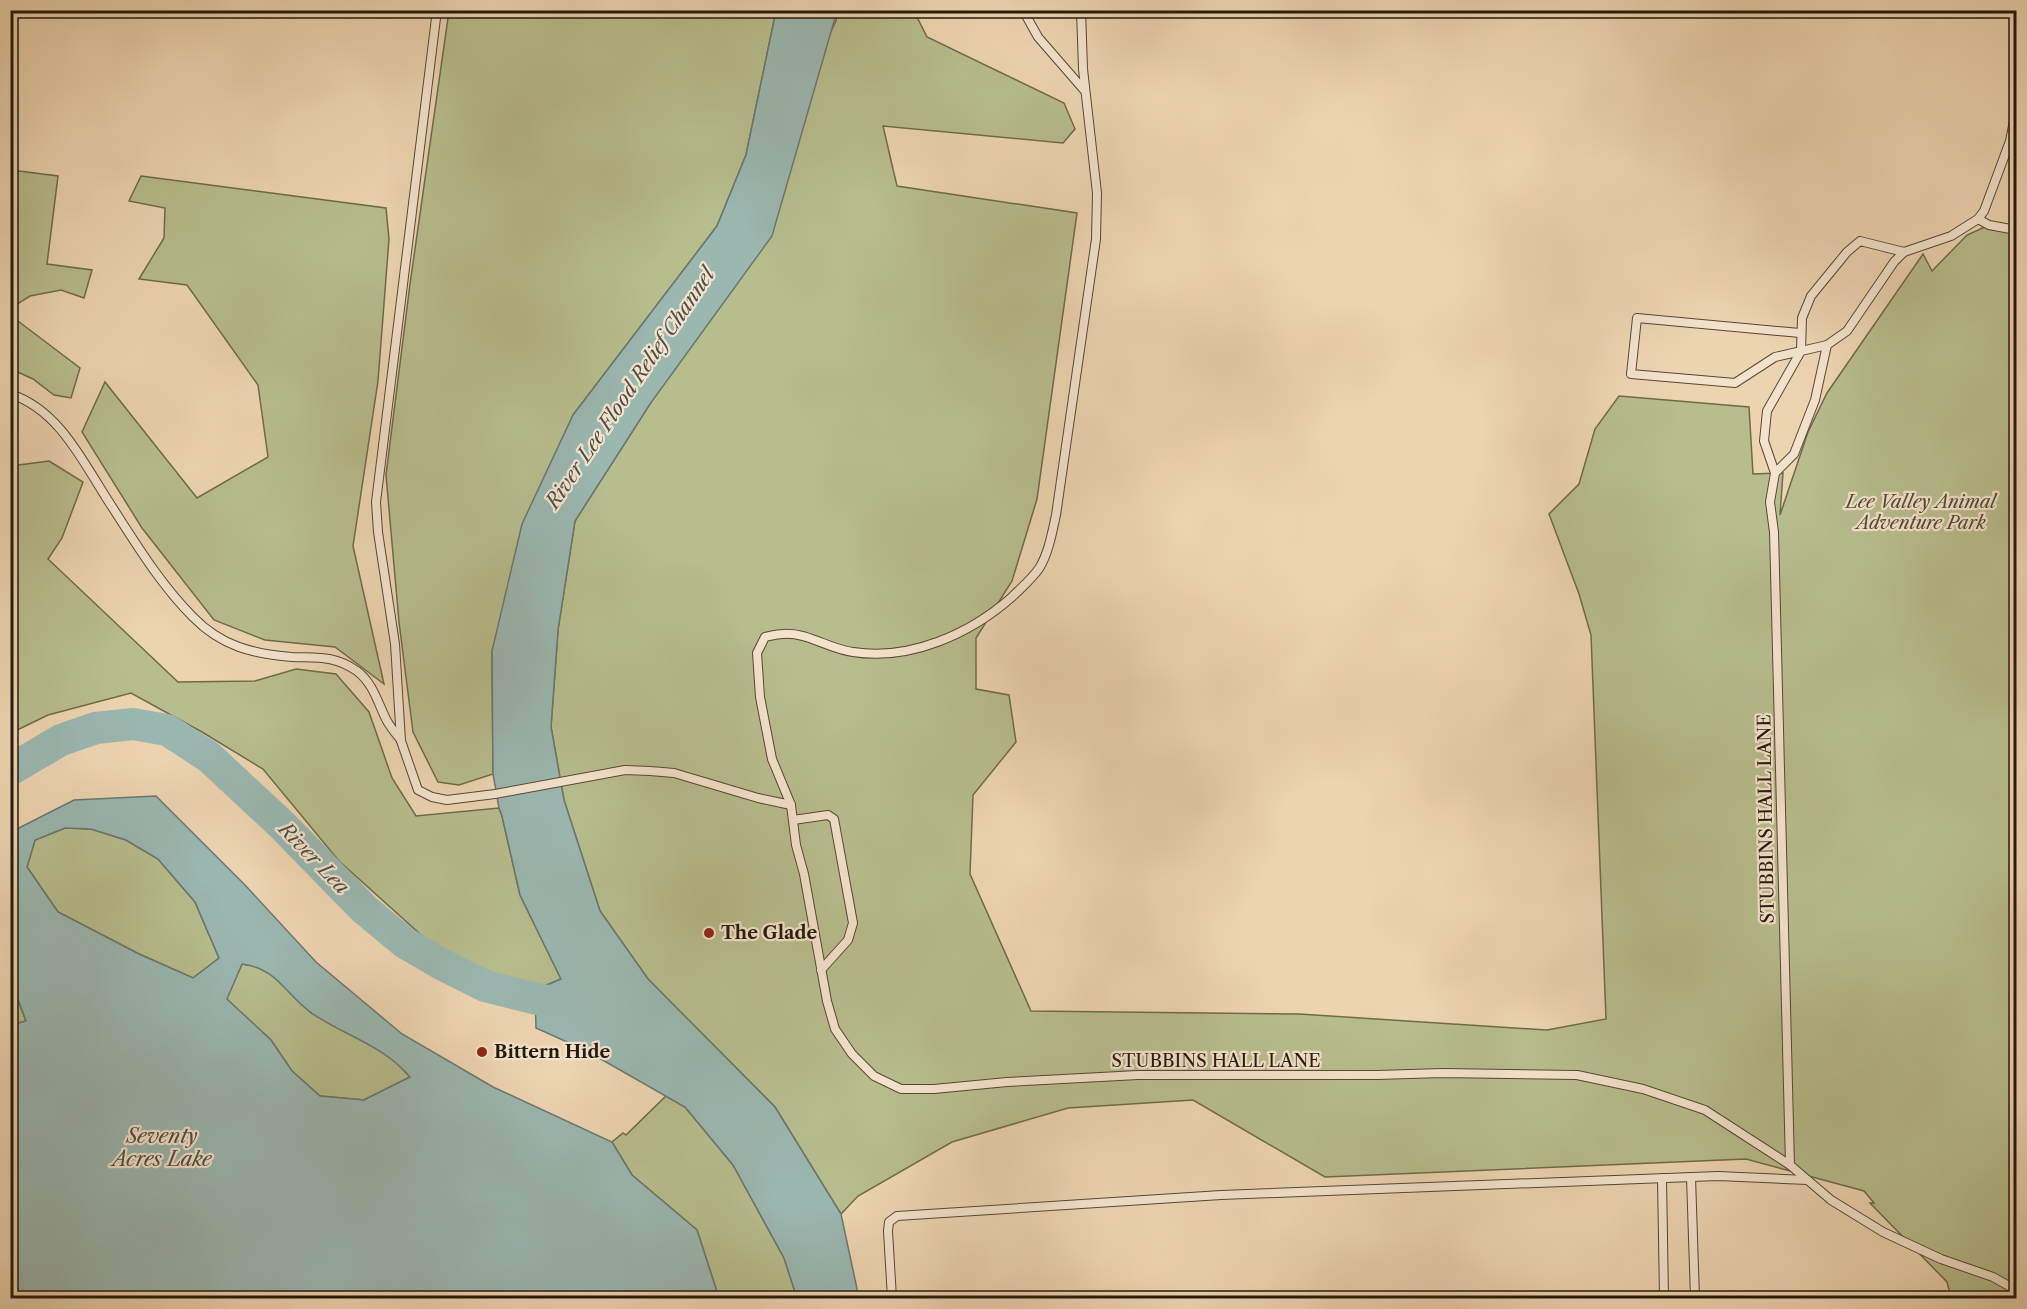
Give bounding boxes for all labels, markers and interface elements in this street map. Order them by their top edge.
water label: River Lee Flood Relief Channel [539,261,721,515]
park label: Lee Valley Animal Adventure Park [1844,491,1998,534]
street label: STUBBINS HALL LANE [1753,714,1779,924]
water label: River Lea [273,816,354,899]
place label: The Glade [721,922,817,944]
marker: The Glade [702,926,716,940]
place label: Bittern Hide [494,1041,611,1063]
marker: Bittern Hide [475,1045,489,1059]
street label: STUBBINS HALL LANE [1111,1050,1321,1072]
water label: Seventy Acres Lake [109,1124,213,1171]

